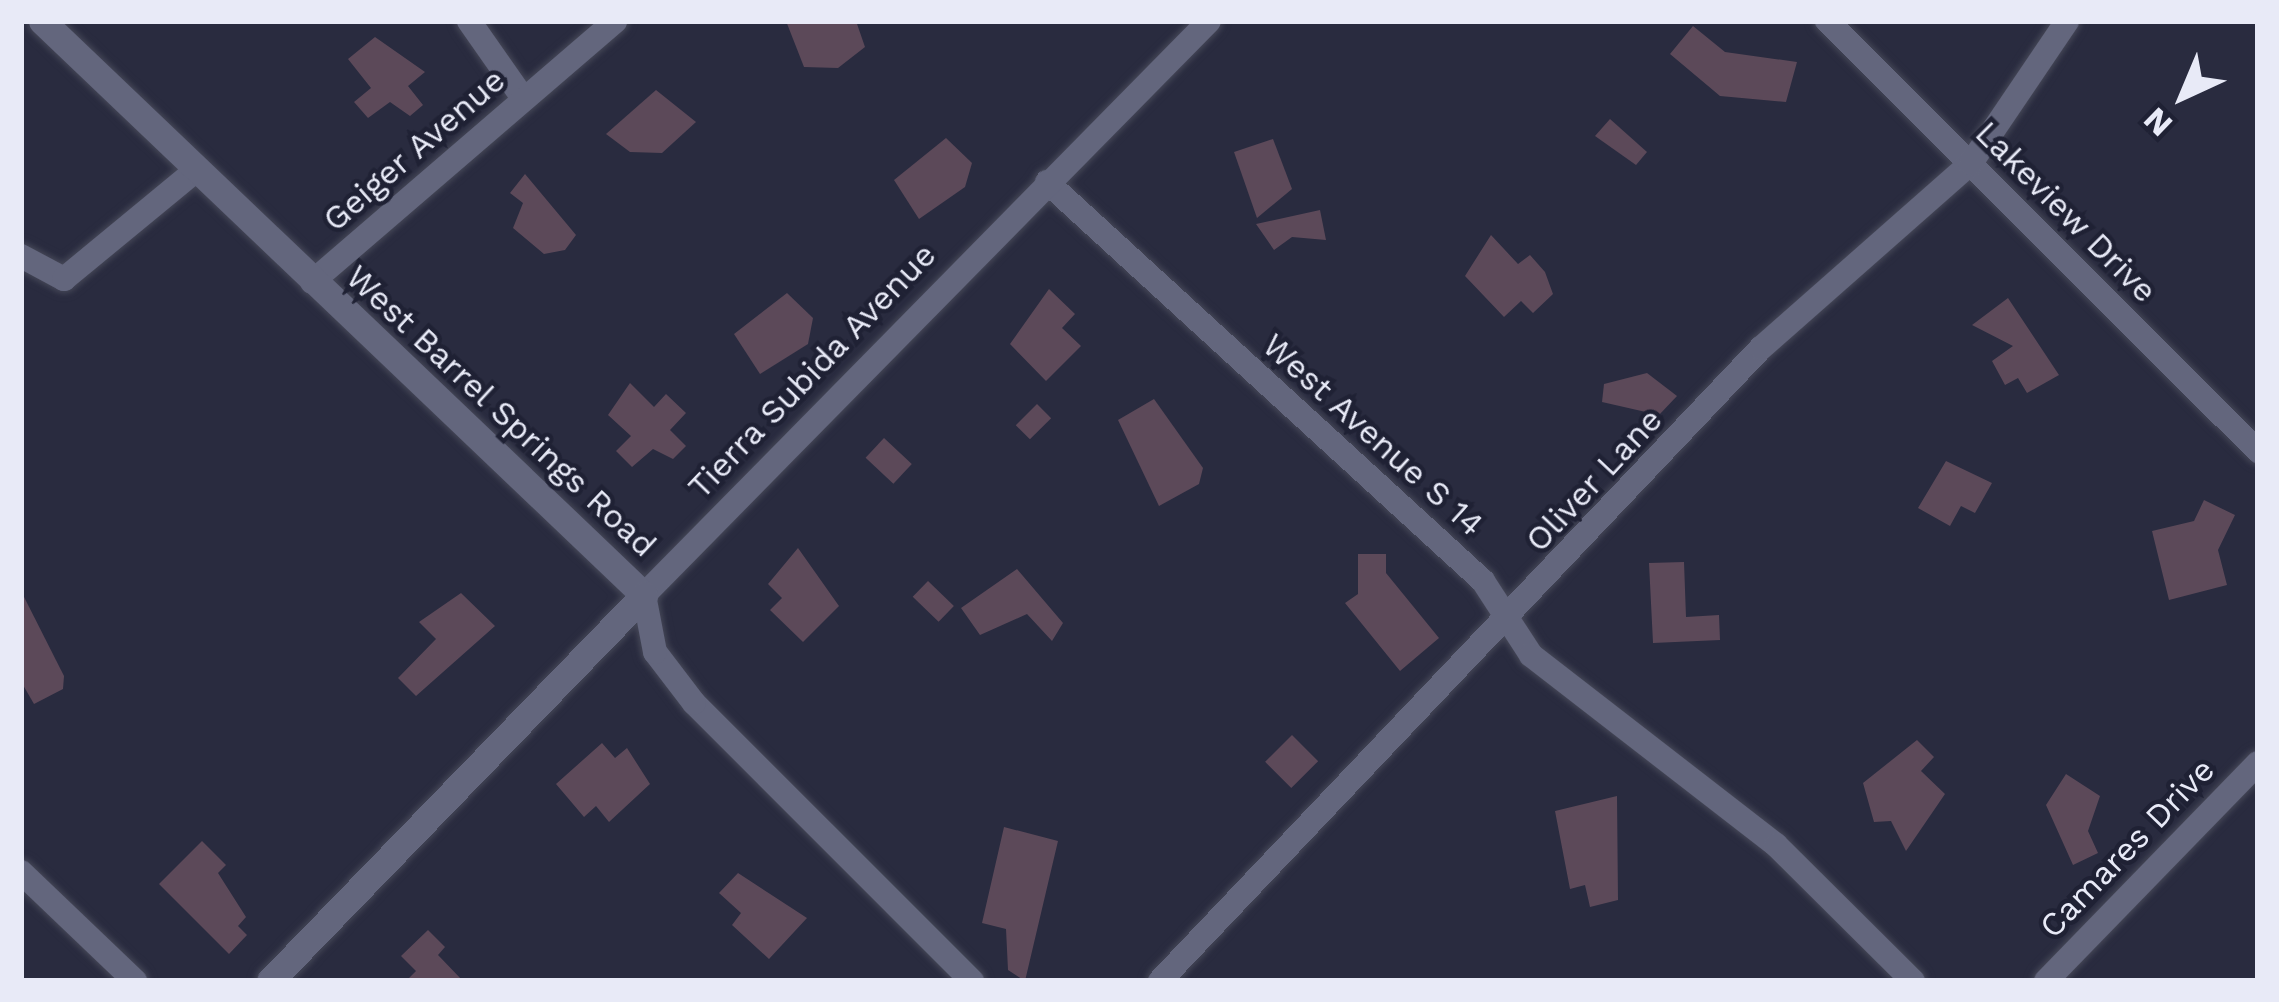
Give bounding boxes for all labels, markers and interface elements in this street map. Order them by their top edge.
north arrow [2123,36,2243,156]
street label: Geiger Avenue [314,60,514,240]
text: N [2135,100,2180,145]
street label: Lakeview Drive [1967,113,2165,311]
street label: Tierra Subida Avenue [679,234,945,508]
street label: West Barrel Springs Road [337,257,665,565]
street label: West Avenue S 14 [1254,325,1492,545]
street label: Oliver Lane [1517,400,1671,560]
street label: Camares Drive [2031,750,2223,946]

